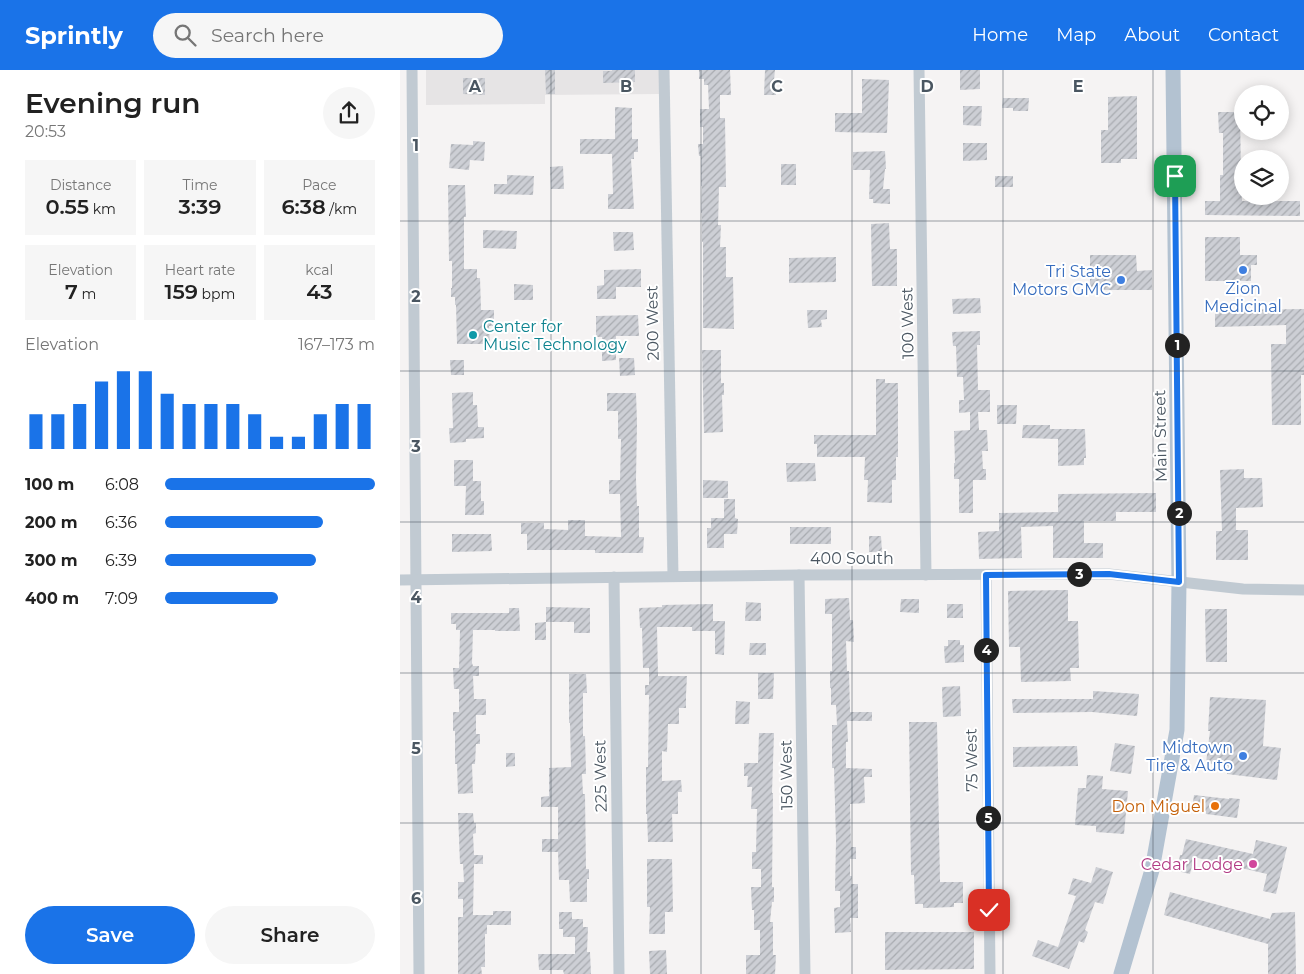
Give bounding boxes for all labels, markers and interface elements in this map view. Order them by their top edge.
search box [153,13,503,58]
text: Sprintly [25,21,123,50]
icon: search [171,21,199,49]
text: Search here [211,24,324,47]
text: Home [972,24,1028,46]
text: Map [1056,24,1096,46]
text: About [1124,24,1180,46]
text: Contact [1208,24,1279,46]
text: A [468,77,482,96]
text: B [620,77,632,96]
text: C [771,77,783,96]
text: D [920,77,934,96]
text: E [1073,77,1083,96]
map controls [1234,85,1289,205]
button: locate [1234,85,1289,140]
text: Evening run [25,86,200,120]
button: share [323,87,375,139]
text: 20:53 [25,122,66,141]
text: 1 [413,136,419,155]
button: layers [1234,150,1289,205]
pin [1154,155,1196,197]
icon: arrive [1161,162,1189,190]
text: Distance [50,176,111,194]
text: Time [182,176,218,194]
text: Pace [302,176,336,194]
text: 0.55 [46,194,89,219]
text: 3:39 [179,194,221,219]
text: 6:38 [281,194,326,219]
text: km [89,200,116,218]
text: /km [326,200,357,218]
text: Elevation [48,261,113,279]
text: Heart rate [165,261,235,279]
text: kcal [305,261,333,279]
place label: Tri State Motors GMC [1012,262,1111,299]
marker: Zion Medicinal [1237,264,1249,276]
marker: Tri State Motors GMC [1115,274,1127,286]
text: 7 [65,279,78,304]
text: 159 [165,279,198,304]
text: 43 [306,279,332,304]
place label: Zion Medicinal [1204,279,1282,316]
text: m [78,285,96,303]
text: bpm [198,285,235,303]
street label: 200 West [642,285,663,361]
street label: 100 West [897,286,918,359]
text: 2 [411,287,421,306]
place label: Center for Music Technology [483,317,627,354]
marker: Center for Music Technology [467,329,479,341]
pin: 1 [1164,332,1190,358]
text: Elevation [25,335,99,354]
text: 167–173 m [298,335,375,354]
text: 1 [1175,336,1180,354]
street label: Main Street [1150,389,1171,482]
text: 3 [410,437,421,456]
text: 100 m [25,475,74,494]
text: 6:08 [105,475,139,494]
pin: 2 [1166,500,1192,526]
text: 2 [1175,504,1184,522]
text: 200 m [25,513,77,532]
text: 6:36 [105,513,137,532]
street label: 400 South [810,549,894,568]
text: 300 m [25,551,78,570]
text: 6:39 [105,551,137,570]
pin: 3 [1066,562,1092,586]
text: 3 [1075,565,1084,583]
text: 4 [410,588,422,607]
text: 400 m [25,589,79,608]
text: 7:09 [105,589,138,608]
pin: 4 [974,638,998,662]
text: 4 [982,641,991,659]
street label: 75 West [961,728,982,792]
place label: Midtown Tire & Auto [1146,738,1233,775]
text: 5 [411,739,421,758]
street label: 225 West [590,739,611,812]
street label: 150 West [776,739,797,810]
marker: Midtown Tire & Auto [1237,750,1249,762]
place label: Don Miguel [1111,797,1205,816]
marker: Don Miguel [1209,800,1221,812]
pin: 5 [976,806,1000,830]
text: 5 [984,809,993,827]
place label: Cedar Lodge [1141,855,1243,874]
marker: Cedar Lodge [1247,858,1259,870]
text: 6 [411,889,421,908]
pin [968,889,1010,931]
icon: check [975,896,1003,924]
button: Save [25,906,195,964]
button: Share [205,906,375,964]

